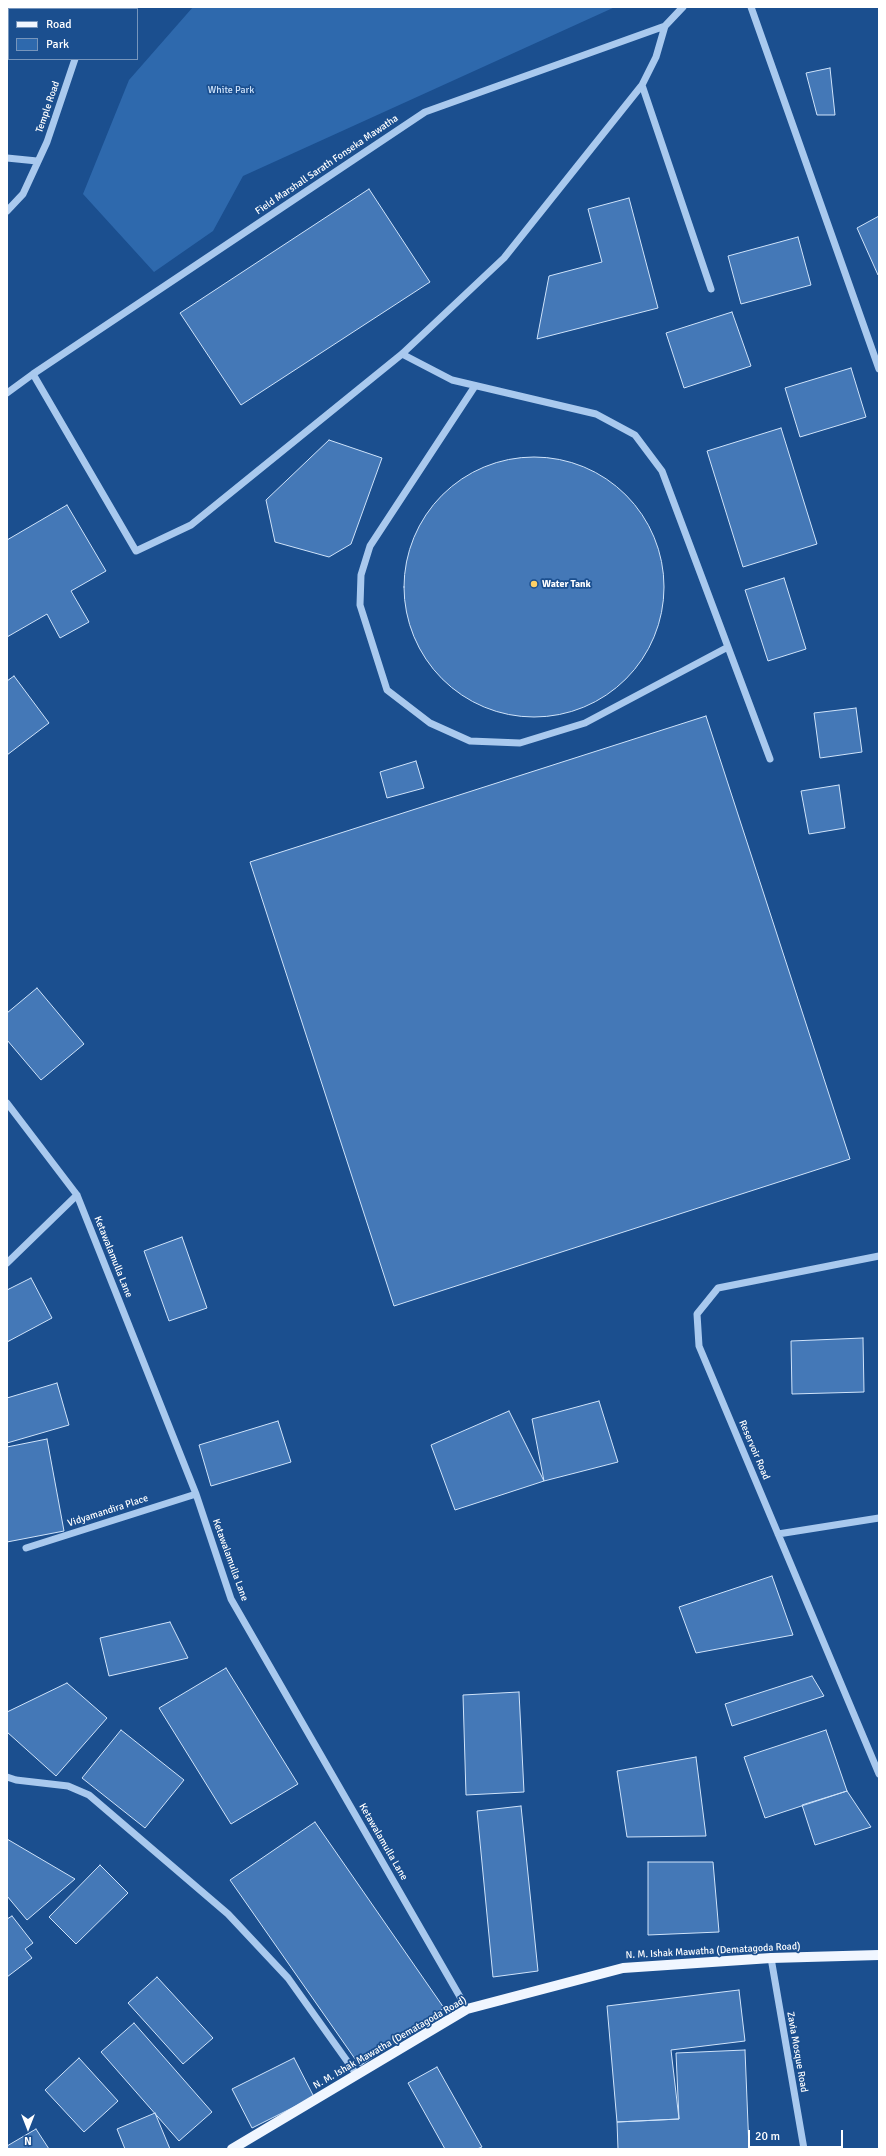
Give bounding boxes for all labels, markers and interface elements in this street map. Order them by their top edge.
legend [8,8,138,60]
text: Road [46,17,72,32]
text: Park [46,37,69,52]
street label: Temple Road [34,80,62,134]
park label: White Park [208,84,254,96]
street label: Field Marshall Sarath Fonseka Mawatha [253,113,401,217]
place label: Water Tank [542,578,591,590]
marker: Water Tank [529,579,539,589]
street label: Ketawalamulla Lane [91,1215,135,1299]
street label: Reservoir Road [736,1418,772,1482]
street label: Vidyamandira Place [66,1492,150,1530]
street label: Ketawalamulla Lane [210,1517,250,1603]
street label: Ketawalamulla Lane [356,1801,410,1883]
street label: N. M. Ishak Mawatha (Dematagoda Road) [625,1940,801,1962]
street label: N. M. Ishak Mawatha (Dematagoda Road) [311,1994,469,2092]
street label: Zavia Mosque Road [784,2011,810,2093]
north arrow [8,2108,48,2148]
scale bar [750,2122,845,2148]
text: 20 m [755,2129,780,2144]
text: N [24,2134,32,2147]

